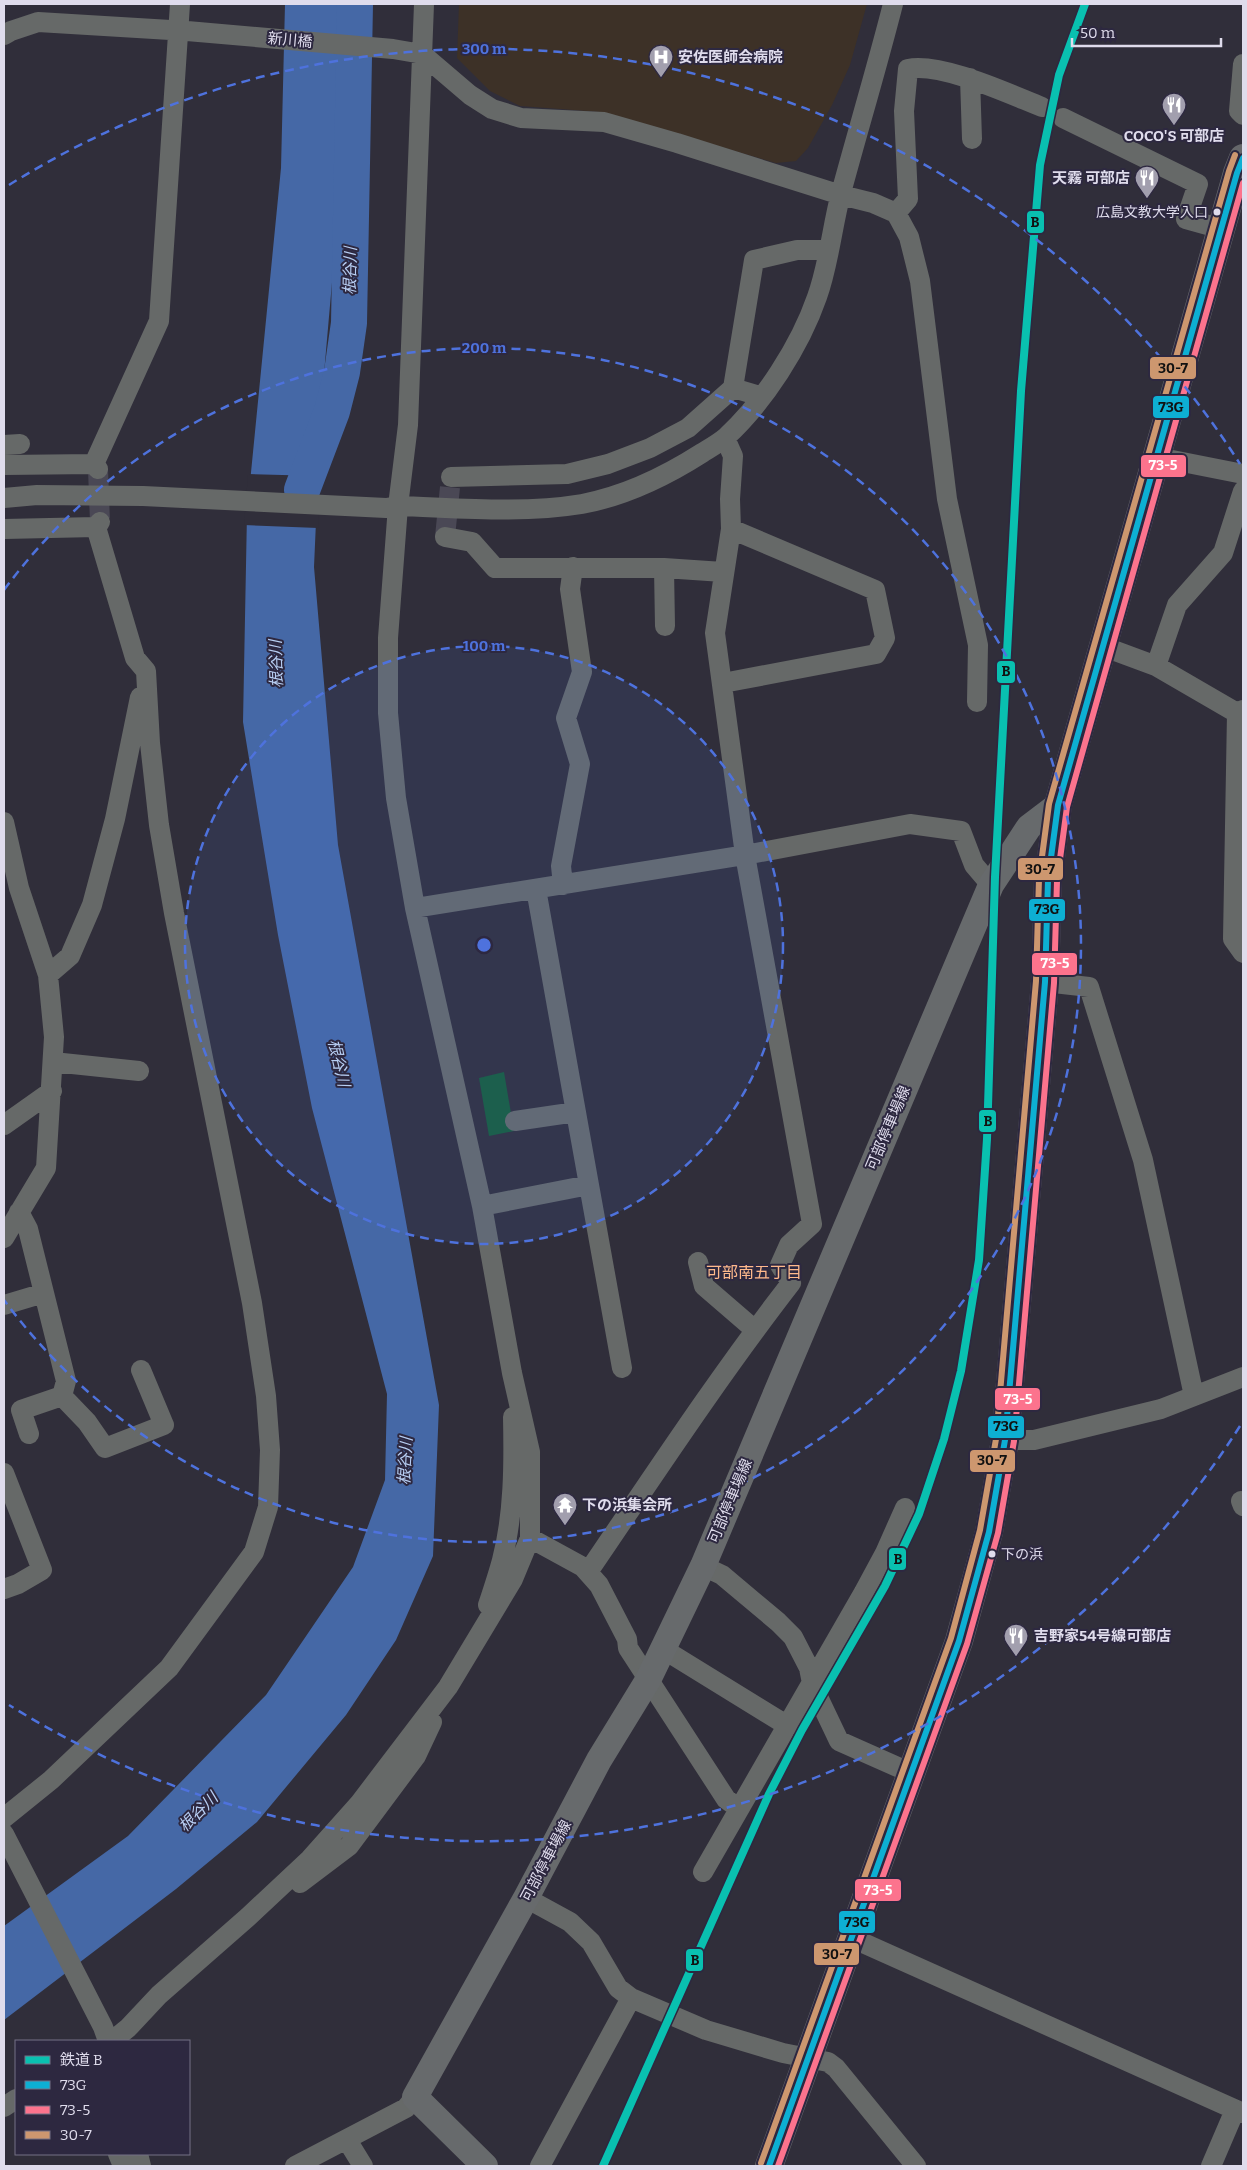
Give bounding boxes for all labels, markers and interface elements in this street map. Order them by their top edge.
scale bar [1072,15,1221,47]
text: 50 m [1080,24,1116,42]
street label: 新川橋 [267,29,313,51]
text: 300 m [462,40,507,58]
hospital icon: 安佐医師会病院 [648,44,674,78]
place label: 安佐医師会病院 [678,48,783,66]
restaurant icon: COCO'S 可部店 [1161,92,1187,126]
place label: COCO'S 可部店 [1124,127,1224,145]
restaurant icon: 天霧 可部店 [1134,165,1160,199]
place label: 天霧 可部店 [1052,169,1130,187]
place label: 広島文教大学入口 [1096,204,1208,221]
marker: 広島文教大学入口 [1212,207,1222,217]
line badge: B [1026,210,1045,234]
text: B [1030,214,1040,231]
water label: 根谷川 [340,245,360,295]
text: 200 m [462,339,507,357]
line badge: 30-7 [1149,356,1197,380]
text: 30-7 [1158,360,1188,377]
line badge: 73G [1152,395,1190,419]
text: 73G [1158,399,1184,416]
line badge: 73-5 [1140,454,1187,478]
text: 73-5 [1149,457,1178,474]
text: 100 m [463,637,506,655]
water label: 根谷川 [266,638,286,688]
line badge: B [996,660,1016,684]
text: B [1001,663,1011,680]
line badge: 30-7 [1017,857,1064,881]
text: 30-7 [1025,861,1055,878]
line badge: 73G [1028,898,1066,922]
text: 73G [1034,901,1060,918]
centre of rings [475,936,493,954]
line badge: 73-5 [1031,952,1078,976]
text: 73-5 [1041,955,1070,972]
water label: 根谷川 [324,1037,354,1090]
street label: 可部停車場線 [862,1083,914,1173]
line badge: B [978,1109,997,1133]
text: B [983,1113,993,1130]
district label: 可部南五丁目 [706,1263,802,1282]
line badge: 73-5 [994,1387,1041,1411]
text: 73-5 [1004,1391,1033,1408]
line badge: 73G [987,1415,1025,1439]
text: 73G [993,1418,1019,1435]
water label: 根谷川 [394,1435,416,1485]
line badge: 30-7 [969,1449,1016,1473]
text: 30-7 [977,1452,1007,1469]
street label: 可部停車場線 [704,1456,756,1546]
temple icon: 下の浜集会所 [552,1492,578,1526]
place label: 下の浜集会所 [582,1496,672,1514]
place label: 下の浜 [1001,1546,1043,1563]
line badge: B [888,1547,907,1571]
marker: 下の浜 [987,1549,997,1559]
text: B [893,1551,903,1568]
restaurant icon: 吉野家54号線可部店 [1003,1623,1029,1657]
place label: 吉野家54号線可部店 [1034,1627,1171,1645]
water label: 根谷川 [174,1787,223,1836]
street label: 可部停車場線 [517,1817,575,1905]
line badge: 73-5 [854,1878,902,1902]
text: 73-5 [864,1882,893,1899]
line badge: 73G [838,1910,876,1934]
text: 73G [844,1914,870,1931]
line badge: 30-7 [813,1942,860,1966]
text: 30-7 [822,1946,852,1963]
line badge: B [685,1948,704,1972]
text: B [690,1952,700,1969]
legend [15,2040,190,2155]
text: 鉄道 B [60,2051,103,2069]
text: 73G [60,2076,87,2094]
text: 73-5 [60,2101,90,2119]
text: 30-7 [60,2126,92,2144]

